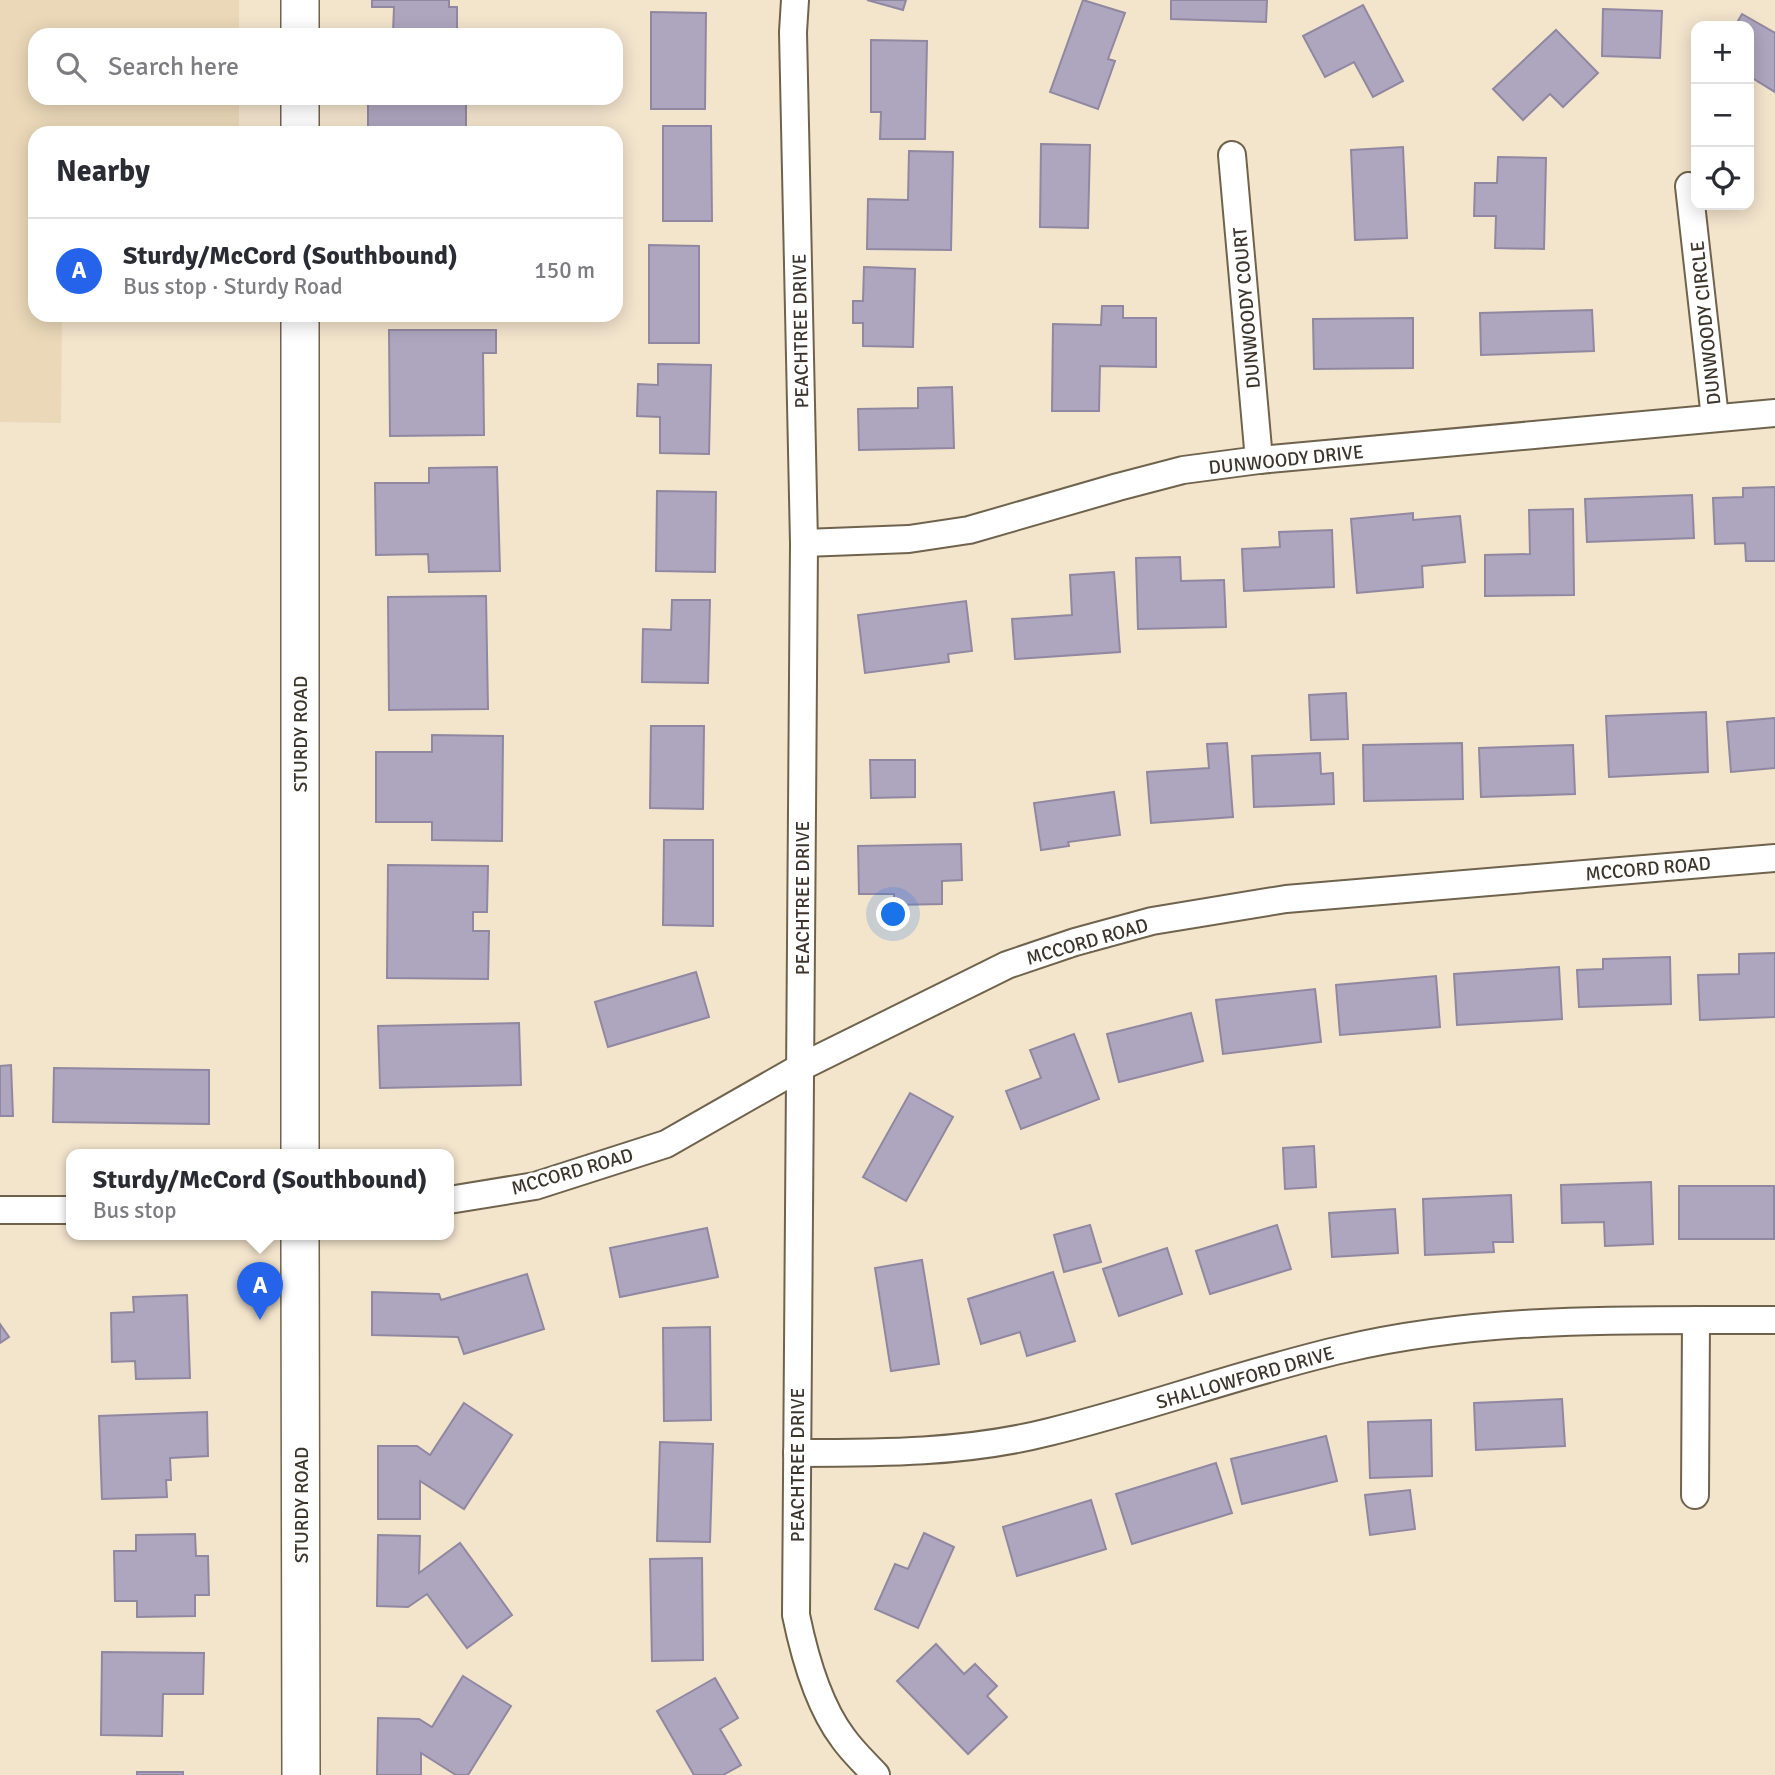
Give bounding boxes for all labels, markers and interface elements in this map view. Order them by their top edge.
map controls [1691,21,1754,210]
button: + [1691,21,1754,84]
search box [28,28,623,105]
icon: search [52,48,90,86]
text: Search here [108,51,239,83]
button: − [1691,84,1754,147]
button: locate [1691,147,1754,210]
text: Nearby [56,153,150,190]
street label: DUNWOODY COURT [1228,226,1266,390]
text: Sturdy/McCord (Southbound) [123,240,458,272]
street label: DUNWOODY CIRCLE [1685,240,1727,406]
street label: PEACHTREE DRIVE [788,253,814,408]
text: A [72,256,86,285]
text: 150 m [534,256,595,285]
text: Bus stop · Sturdy Road [123,272,343,301]
street label: DUNWOODY DRIVE [1207,440,1365,480]
street label: STURDY ROAD [289,676,313,792]
street label: PEACHTREE DRIVE [791,821,815,975]
street label: MCCORD ROAD [1584,852,1712,886]
your location [876,897,910,931]
street label: MCCORD ROAD [1024,913,1151,971]
street label: MCCORD ROAD [509,1143,636,1201]
popup [66,1149,454,1240]
text: Sturdy/McCord (Southbound) [93,1164,427,1196]
text: Bus stop [93,1196,176,1225]
pin: A [237,1262,283,1320]
street label: SHALLOWFORD DRIVE [1154,1341,1337,1415]
street label: PEACHTREE DRIVE [786,1388,810,1542]
street label: STURDY ROAD [290,1447,314,1563]

